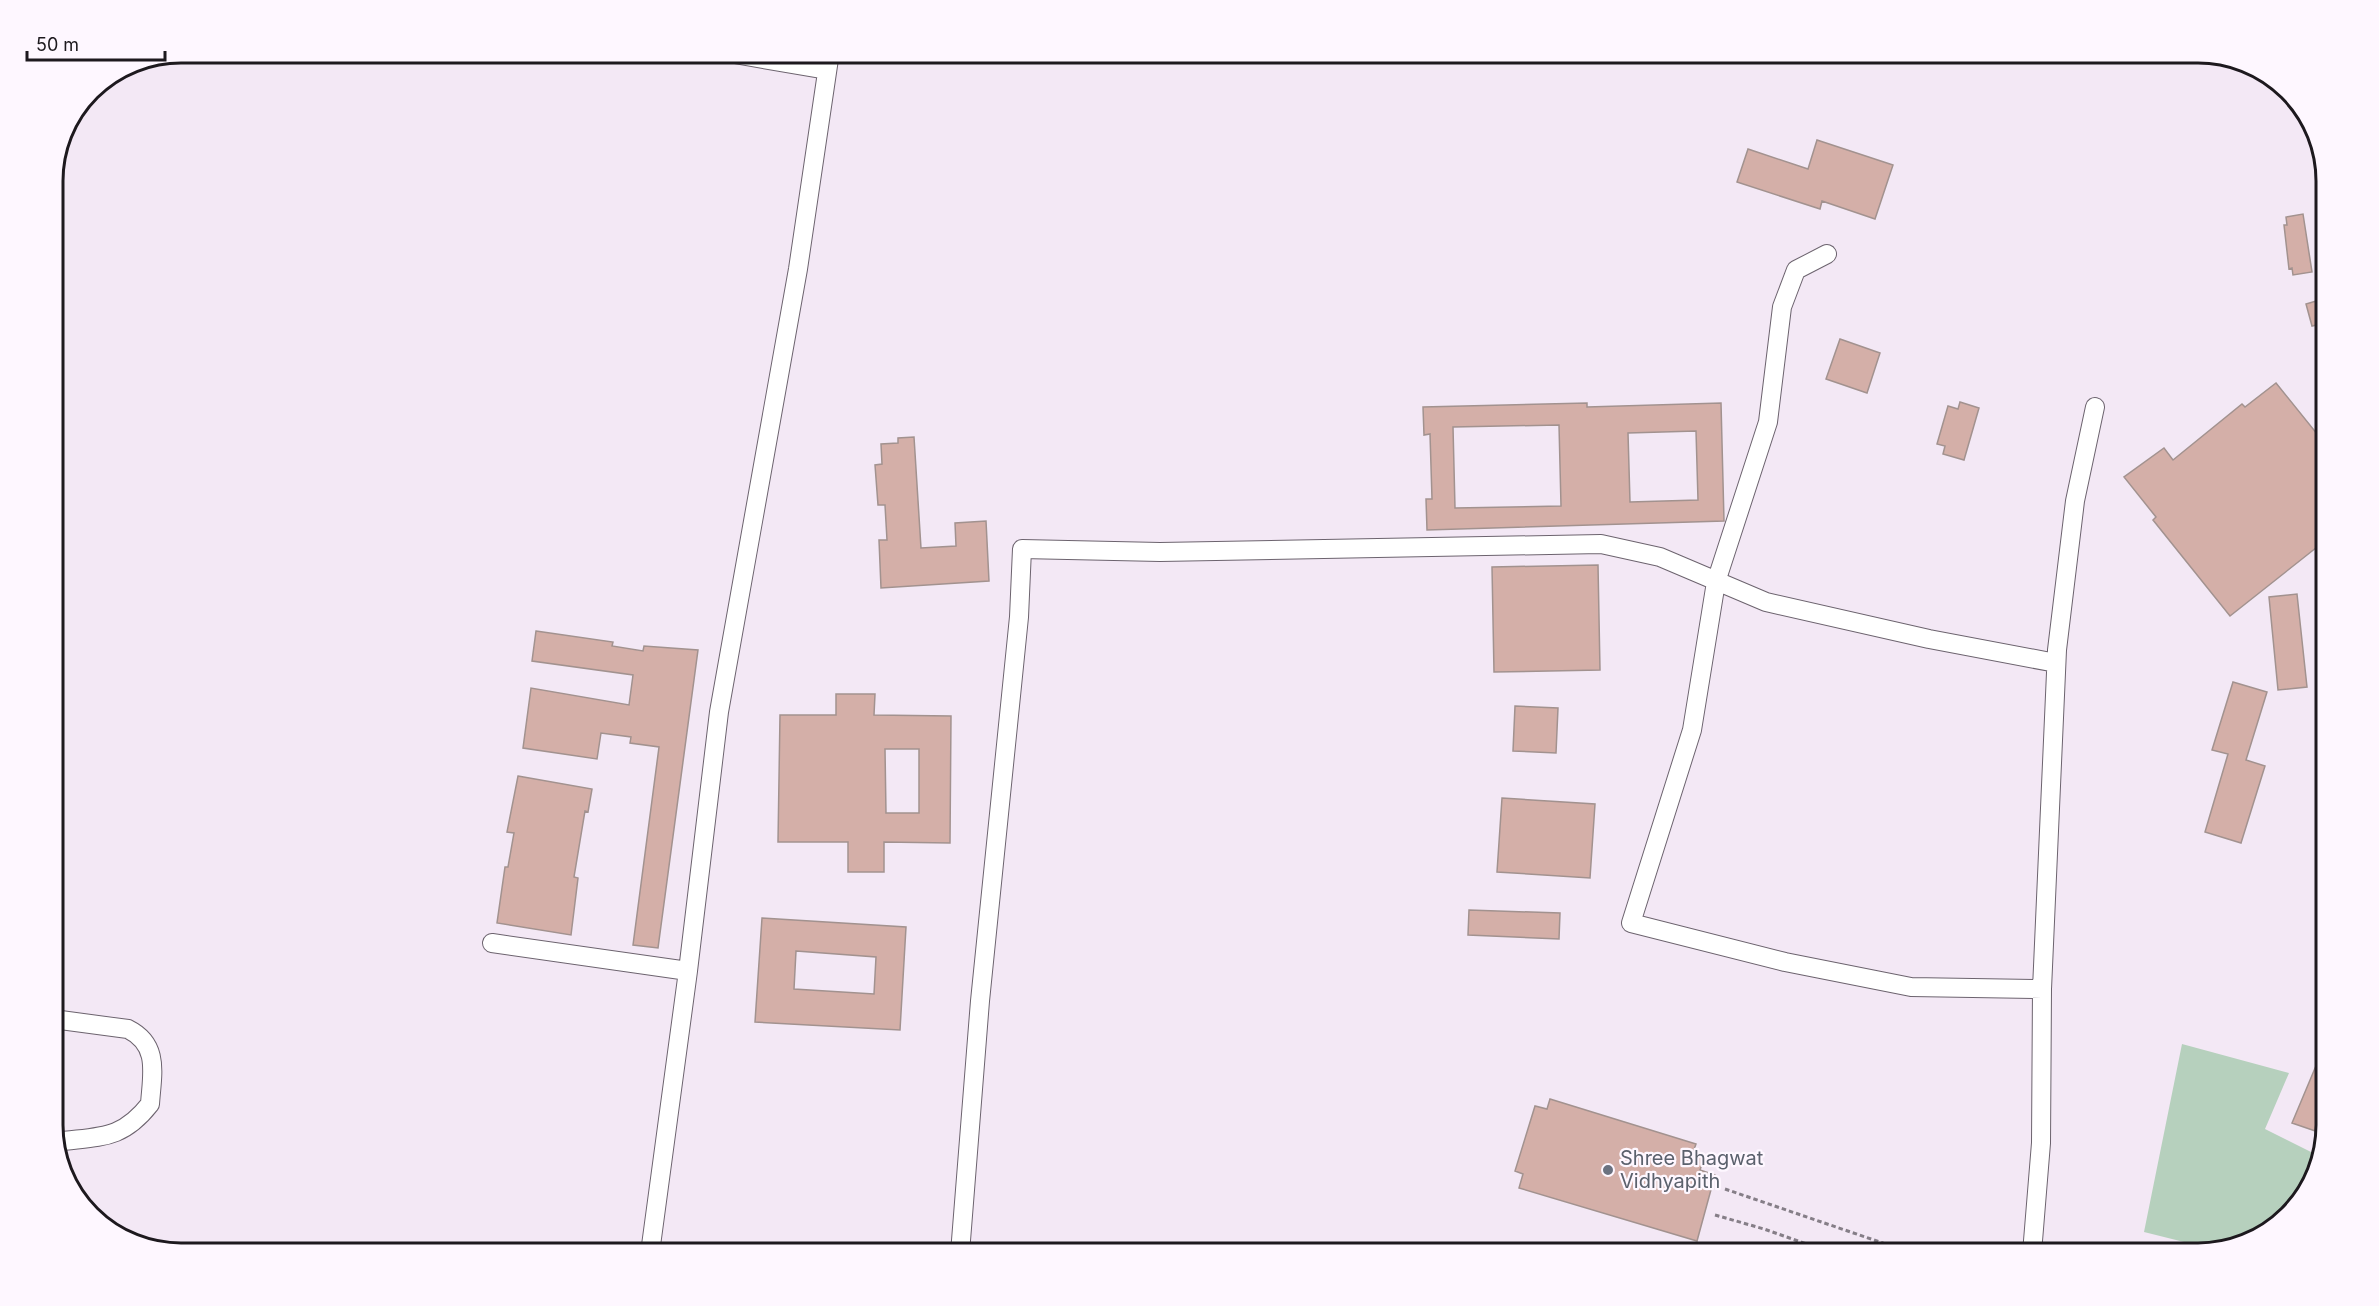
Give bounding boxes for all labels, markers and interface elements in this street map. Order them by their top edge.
scale bar [27,24,165,62]
text: 50 m [36,34,79,55]
place label: Shree Bhagwat Vidhyapith [1620,1146,1764,1193]
marker: Shree Bhagwat Vidhyapith [1601,1163,1615,1177]

